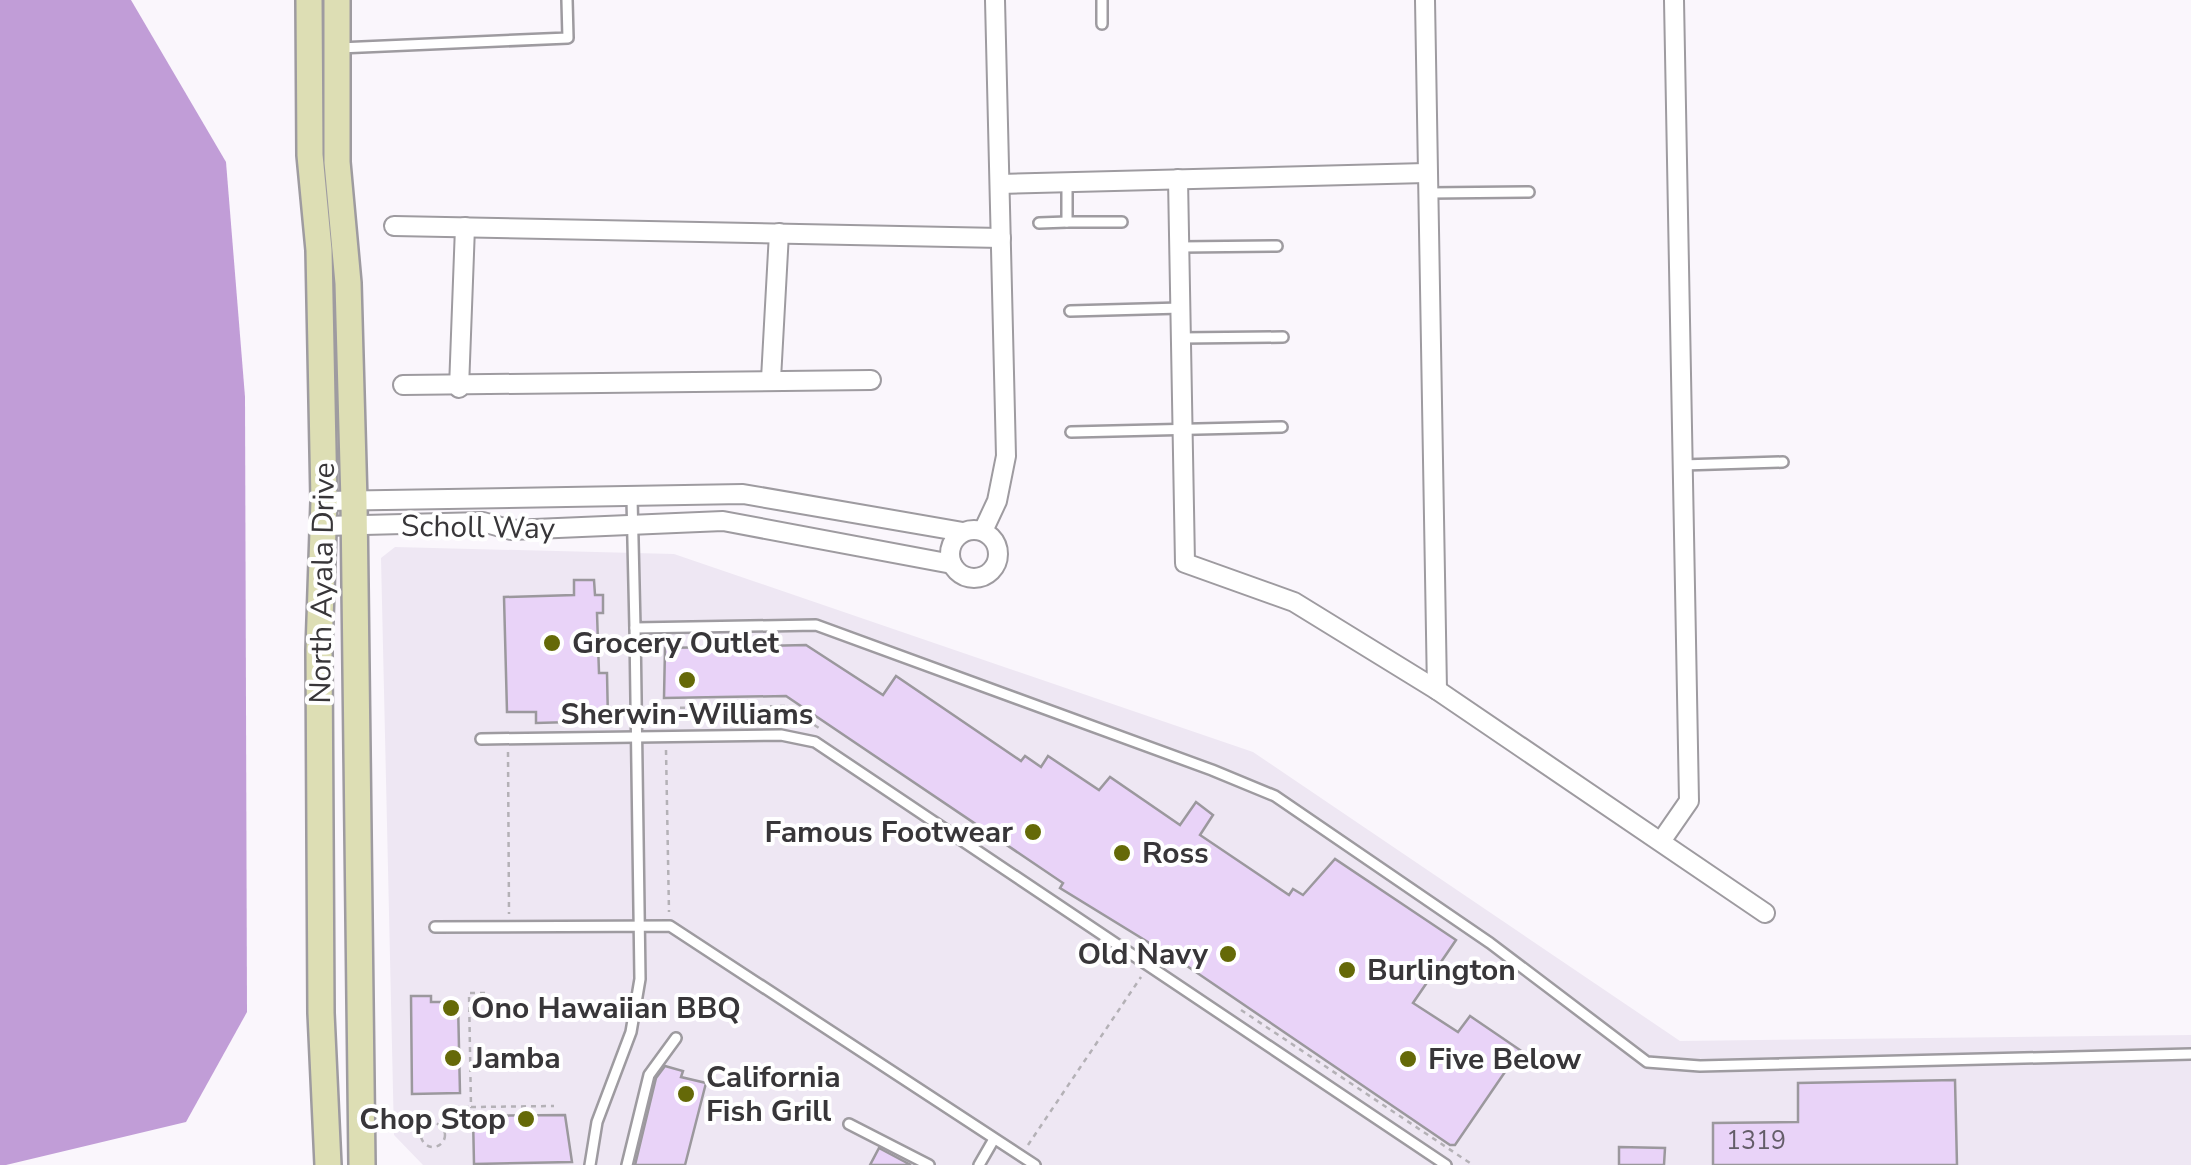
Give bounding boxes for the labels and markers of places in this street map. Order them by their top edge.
place label: Grocery Outlet [572,623,780,664]
marker: Grocery Outlet [541,632,563,654]
marker: Sherwin-Williams [676,669,698,691]
place label: Sherwin-Williams [561,694,813,735]
place label: Famous Footwear [764,812,1013,853]
marker: Famous Footwear [1022,821,1044,843]
place label: Ross [1142,833,1209,874]
marker: Ross [1111,842,1133,864]
place label: Old Navy [1077,934,1208,975]
marker: Old Navy [1217,943,1239,965]
place label: Burlington [1367,950,1516,991]
marker: Burlington [1336,959,1358,981]
place label: Ono Hawaiian BBQ [471,988,741,1029]
marker: Ono Hawaiian BBQ [440,997,462,1019]
place label: Jamba [472,1038,561,1079]
place label: Five Below [1428,1039,1582,1080]
marker: Jamba [442,1047,464,1069]
marker: Five Below [1397,1048,1419,1070]
place label: California Fish Grill [706,1057,841,1132]
marker: California Fish Grill [675,1083,697,1105]
place label: Chop Stop [359,1099,506,1140]
marker: Chop Stop [515,1108,537,1130]

